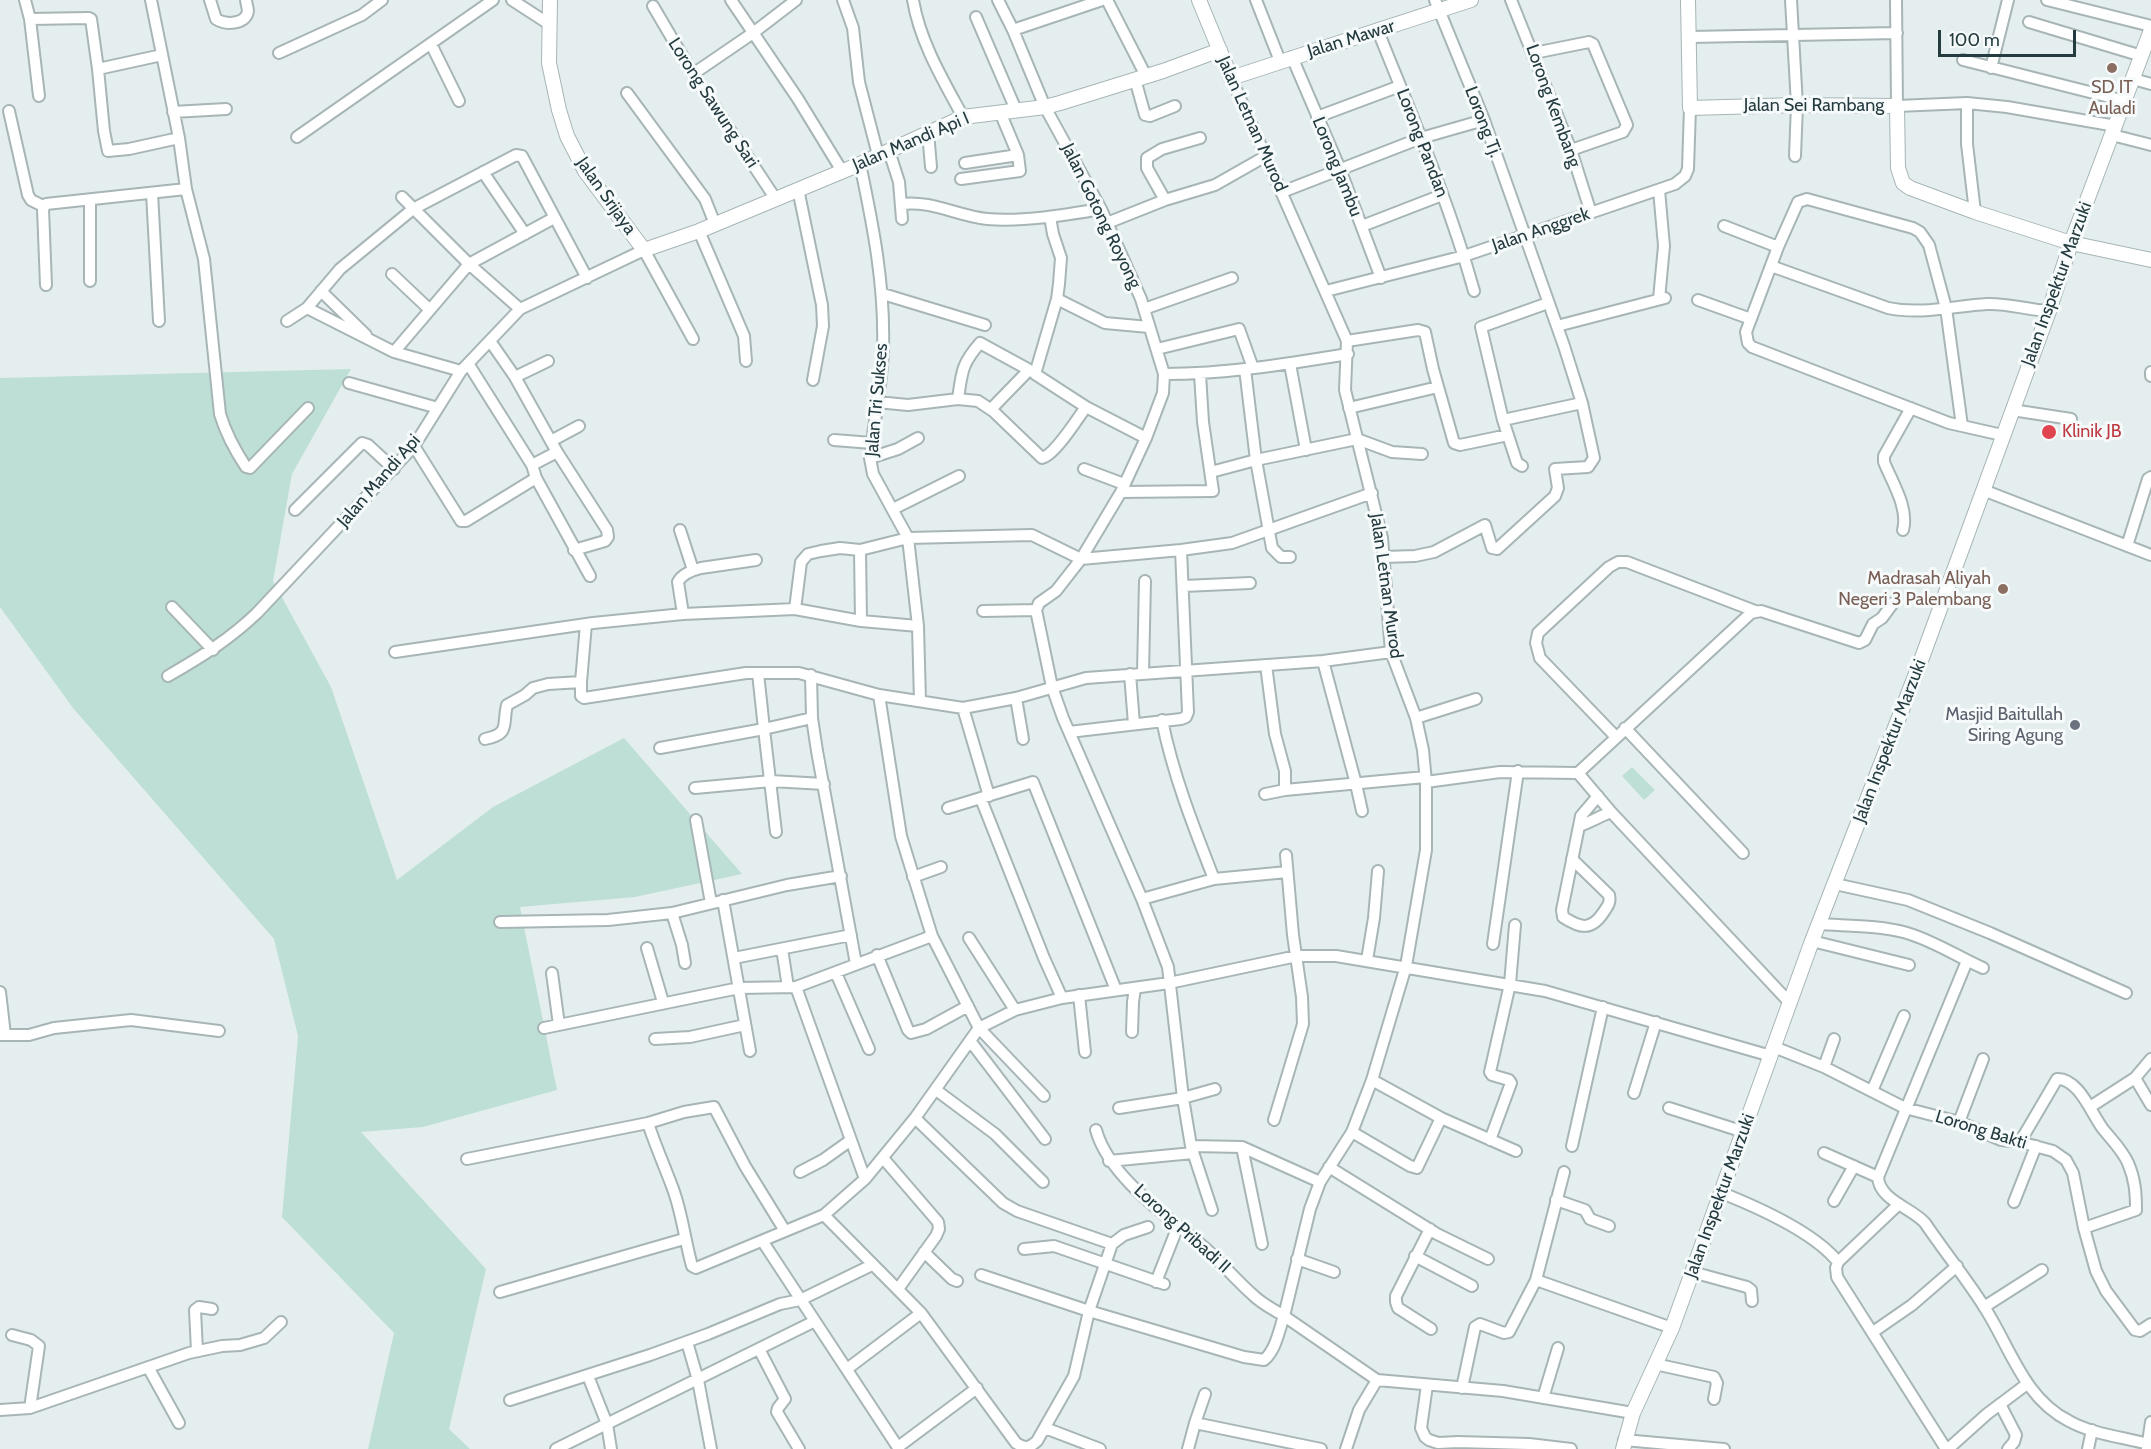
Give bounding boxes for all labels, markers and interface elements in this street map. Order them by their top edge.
street label: Jalan Mawar [1305,15,1397,63]
scale bar [1941,18,2079,56]
text: 100 m [1949,29,2000,51]
street label: Lorong Sawung Sari [663,34,763,172]
street label: Lorong Kembang [1521,42,1585,170]
street label: Jalan Letnan Murod [1212,53,1292,195]
marker: SD IT Auladi [2105,61,2119,75]
place label: SD IT Auladi [2089,77,2135,119]
street label: Lorong Tj. [1460,84,1506,160]
street label: Lorong Pandan [1391,86,1453,200]
street label: Jalan Sei Rambang [1744,95,1884,117]
street label: Jalan Mandi Api I [849,108,973,176]
street label: Lorong Jambu [1307,114,1367,220]
street label: Jalan Gotong Royong [1056,140,1146,292]
street label: Jalan Srijaya [571,153,641,239]
street label: Jalan Inspektur Marzuki [2017,199,2097,369]
street label: Jalan Anggrek [1489,203,1593,257]
street label: Jalan Tri Sukses [861,342,893,458]
place label: Klinik JB [2062,421,2122,443]
marker: Klinik JB [2040,423,2058,441]
street label: Jalan Mandi Api [333,430,425,532]
street label: Jalan Letnan Murod [1365,512,1407,660]
place label: Madrasah Aliyah Negeri 3 Palembang [1838,568,1991,610]
marker: Madrasah Aliyah Negeri 3 Palembang [1996,582,2010,596]
street label: Jalan Inspektur Marzuki [1849,656,1931,826]
place label: Masjid Baitullah Siring Agung [1945,704,2063,746]
marker: Masjid Baitullah Siring Agung [2068,718,2082,732]
street label: Lorong Bakti [1933,1106,2029,1154]
street label: Jalan Inspektur Marzuki [1680,1111,1760,1281]
street label: Lorong Pribadi II [1129,1180,1235,1278]

